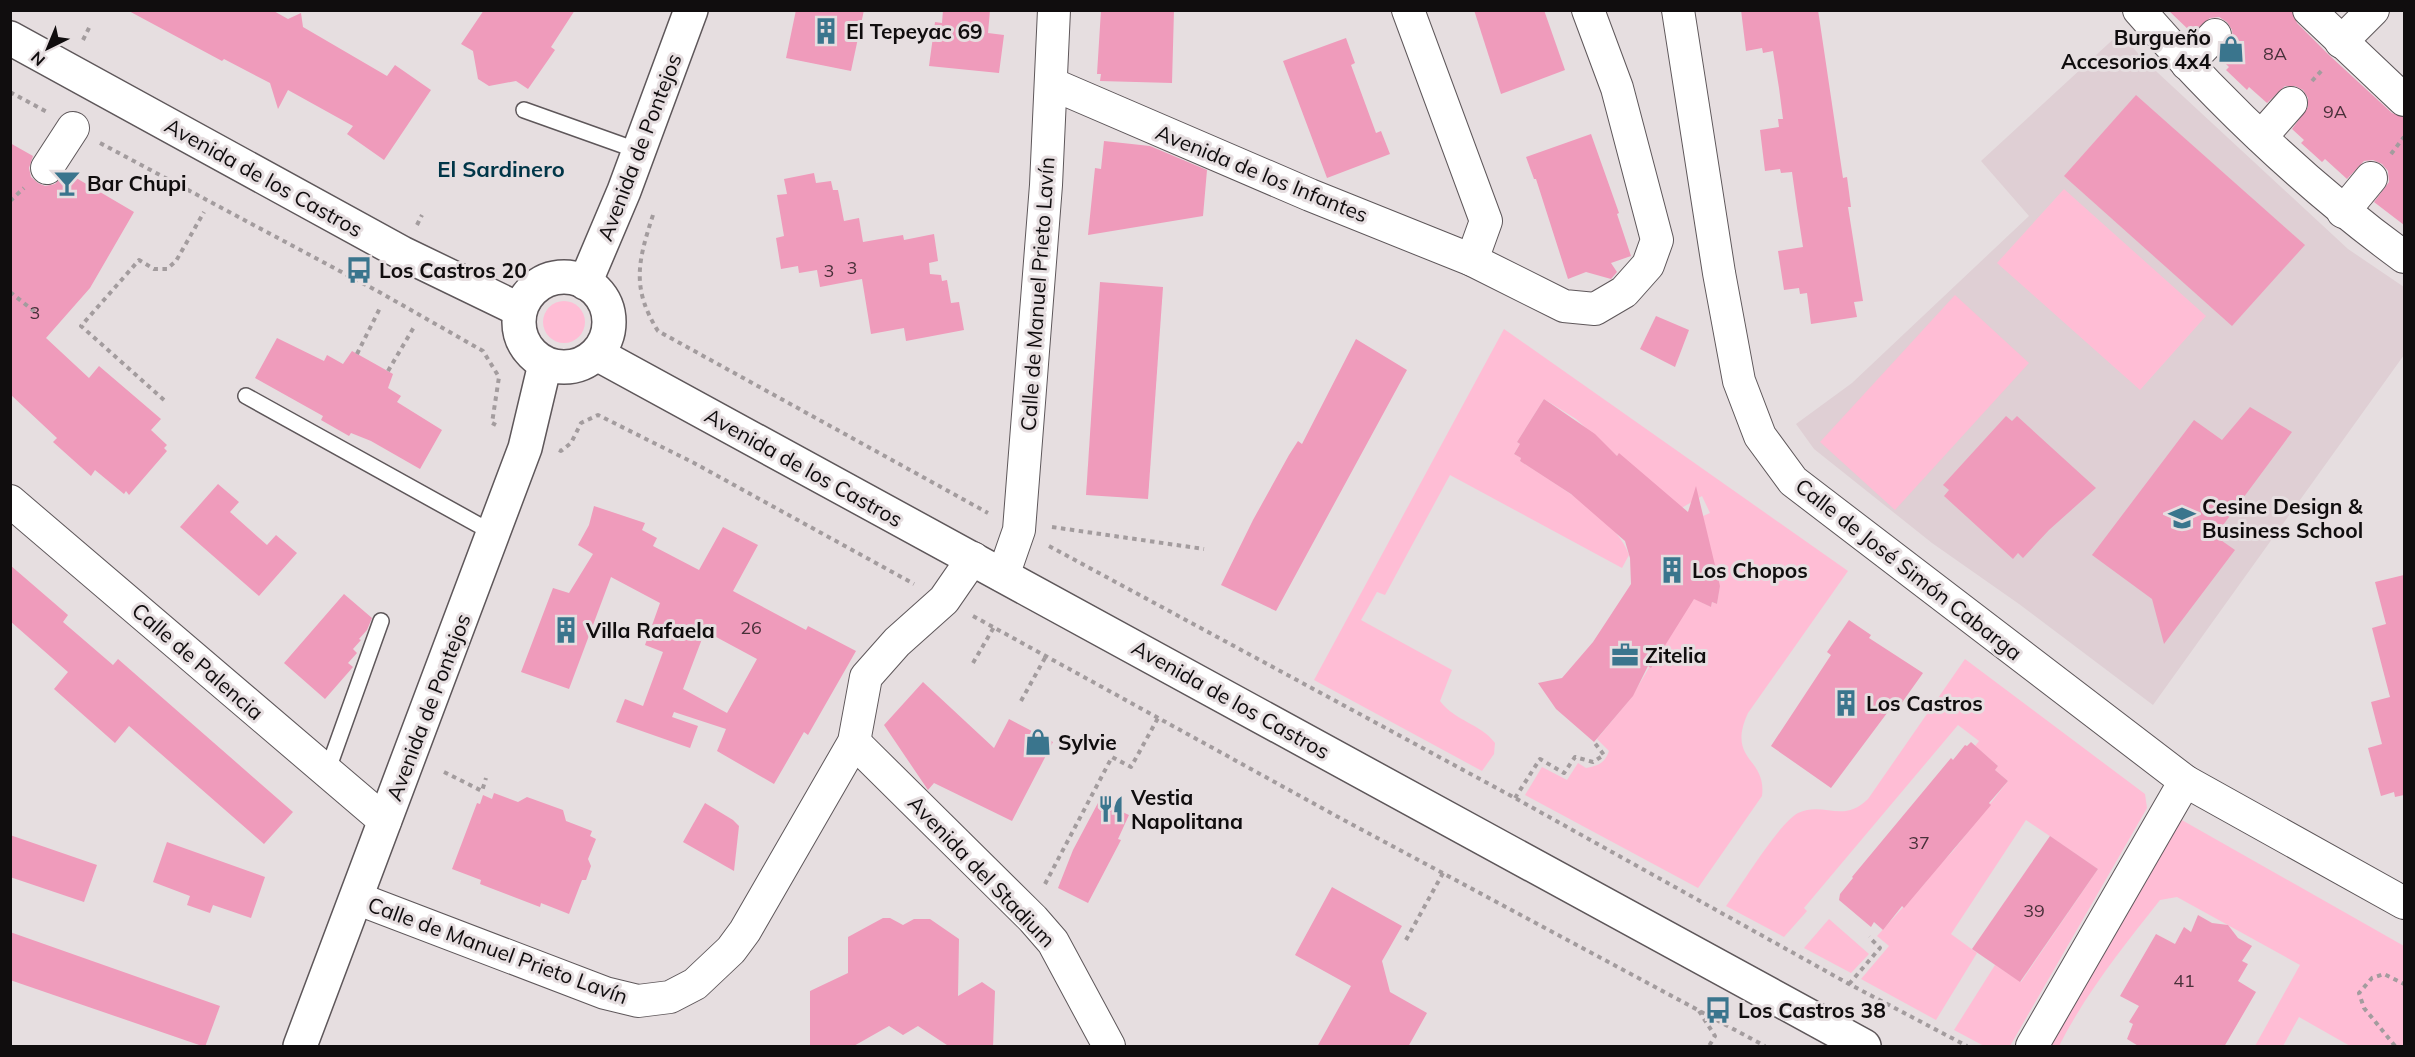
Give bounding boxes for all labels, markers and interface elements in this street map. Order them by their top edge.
building icon: El Tepeyac 69 [811,16,841,46]
north arrow [18,18,78,78]
place label: El Tepeyac 69 [846,18,983,44]
place label: Burgueño Accesorios 4x4 [2061,24,2211,74]
shop icon: Burgueño Accesorios 4x4 [2216,34,2246,64]
house number: 8A [2263,42,2287,65]
text: N [27,48,49,70]
street label: Avenida de Pontejos [591,50,687,244]
house number: 9A [2323,100,2347,123]
street label: Avenida de los Castros [161,112,367,242]
street label: Avenida de los Infantes [1152,119,1372,227]
district label: El Sardinero [437,155,565,183]
street label: Calle de Manuel Prieto Lavín [1014,156,1060,432]
bar icon: Bar Chupi [52,168,82,198]
place label: Bar Chupi [87,170,187,196]
bus stop icon: Los Castros 20 [344,255,374,285]
house number: 3 [847,256,857,279]
place label: Los Castros 20 [379,257,527,283]
house number: 3 [824,259,834,282]
house number: 3 [30,301,40,324]
street label: Avenida de los Castros [701,402,907,532]
street label: Calle de José Simón Cabarga [1791,473,2027,665]
place label: Cesine Design & Business School [2202,493,2363,543]
school or university icon: Cesine Design & Business School [2167,503,2197,533]
building icon: Los Chopos [1657,555,1687,585]
place label: Los Chopos [1692,557,1808,583]
street label: Calle de Palencia [127,597,269,725]
street label: Avenida de Pontejos [380,610,476,804]
building icon: Villa Rafaela [551,615,581,645]
house number: 26 [740,616,762,639]
place label: Villa Rafaela [585,617,715,643]
street label: Avenida de los Castros [1128,634,1334,764]
office icon: Zitelia [1610,640,1640,670]
place label: Zitelia [1645,642,1707,668]
building icon: Los Castros [1831,688,1861,718]
place label: Los Castros [1866,690,1983,716]
shop icon: Sylvie [1023,727,1053,757]
place label: Sylvie [1058,729,1117,755]
place label: Vestia Napolitana [1130,784,1243,834]
street label: Avenida del Stadium [903,790,1061,952]
restaurant icon: Vestia Napolitana [1096,794,1126,824]
house number: 37 [1908,831,1930,854]
street label: Calle de Manuel Prieto Lavín [365,891,631,1009]
house number: 39 [2023,899,2045,922]
house number: 41 [2173,969,2195,992]
bus stop icon: Los Castros 38 [1703,995,1733,1025]
place label: Los Castros 38 [1738,997,1886,1023]

